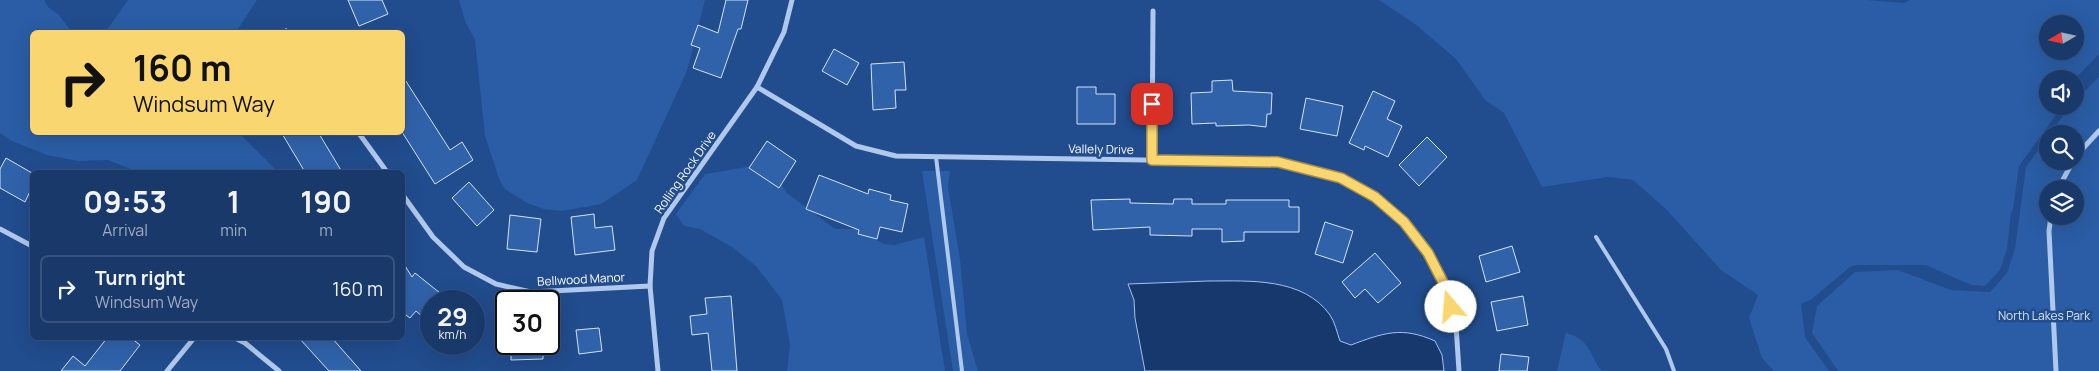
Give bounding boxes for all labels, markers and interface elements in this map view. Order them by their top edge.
north arrow [2039,15,2084,60]
map controls [2039,15,2084,225]
text: 160 m [133,44,232,92]
icon: right [50,50,115,115]
button: sound [2039,70,2084,115]
pin [1131,83,1173,125]
text: Windsum Way [133,89,275,119]
icon: arrive [1138,90,1166,118]
button: search [2039,125,2084,170]
street label: Rolling Rock Drive [650,127,720,217]
street label: Vallely Drive [1068,140,1134,158]
button: layers [2039,180,2084,225]
text: 09:53 [83,181,167,222]
text: 1 [227,181,240,222]
text: 190 [300,181,352,222]
text: Arrival [102,219,148,241]
text: min [220,219,247,241]
text: m [319,219,333,241]
text: Turn right [95,265,185,291]
street label: Bellwood Manor [537,268,626,290]
icon: right [52,275,80,303]
text: 160 m [332,276,383,302]
position arrow [1424,280,1476,332]
speed limit sign: 30 [495,290,560,355]
text: Windsum Way [95,291,198,313]
text: 29 [437,299,468,334]
park label: North Lakes Park [1998,307,2091,324]
text: km/h [439,326,466,343]

